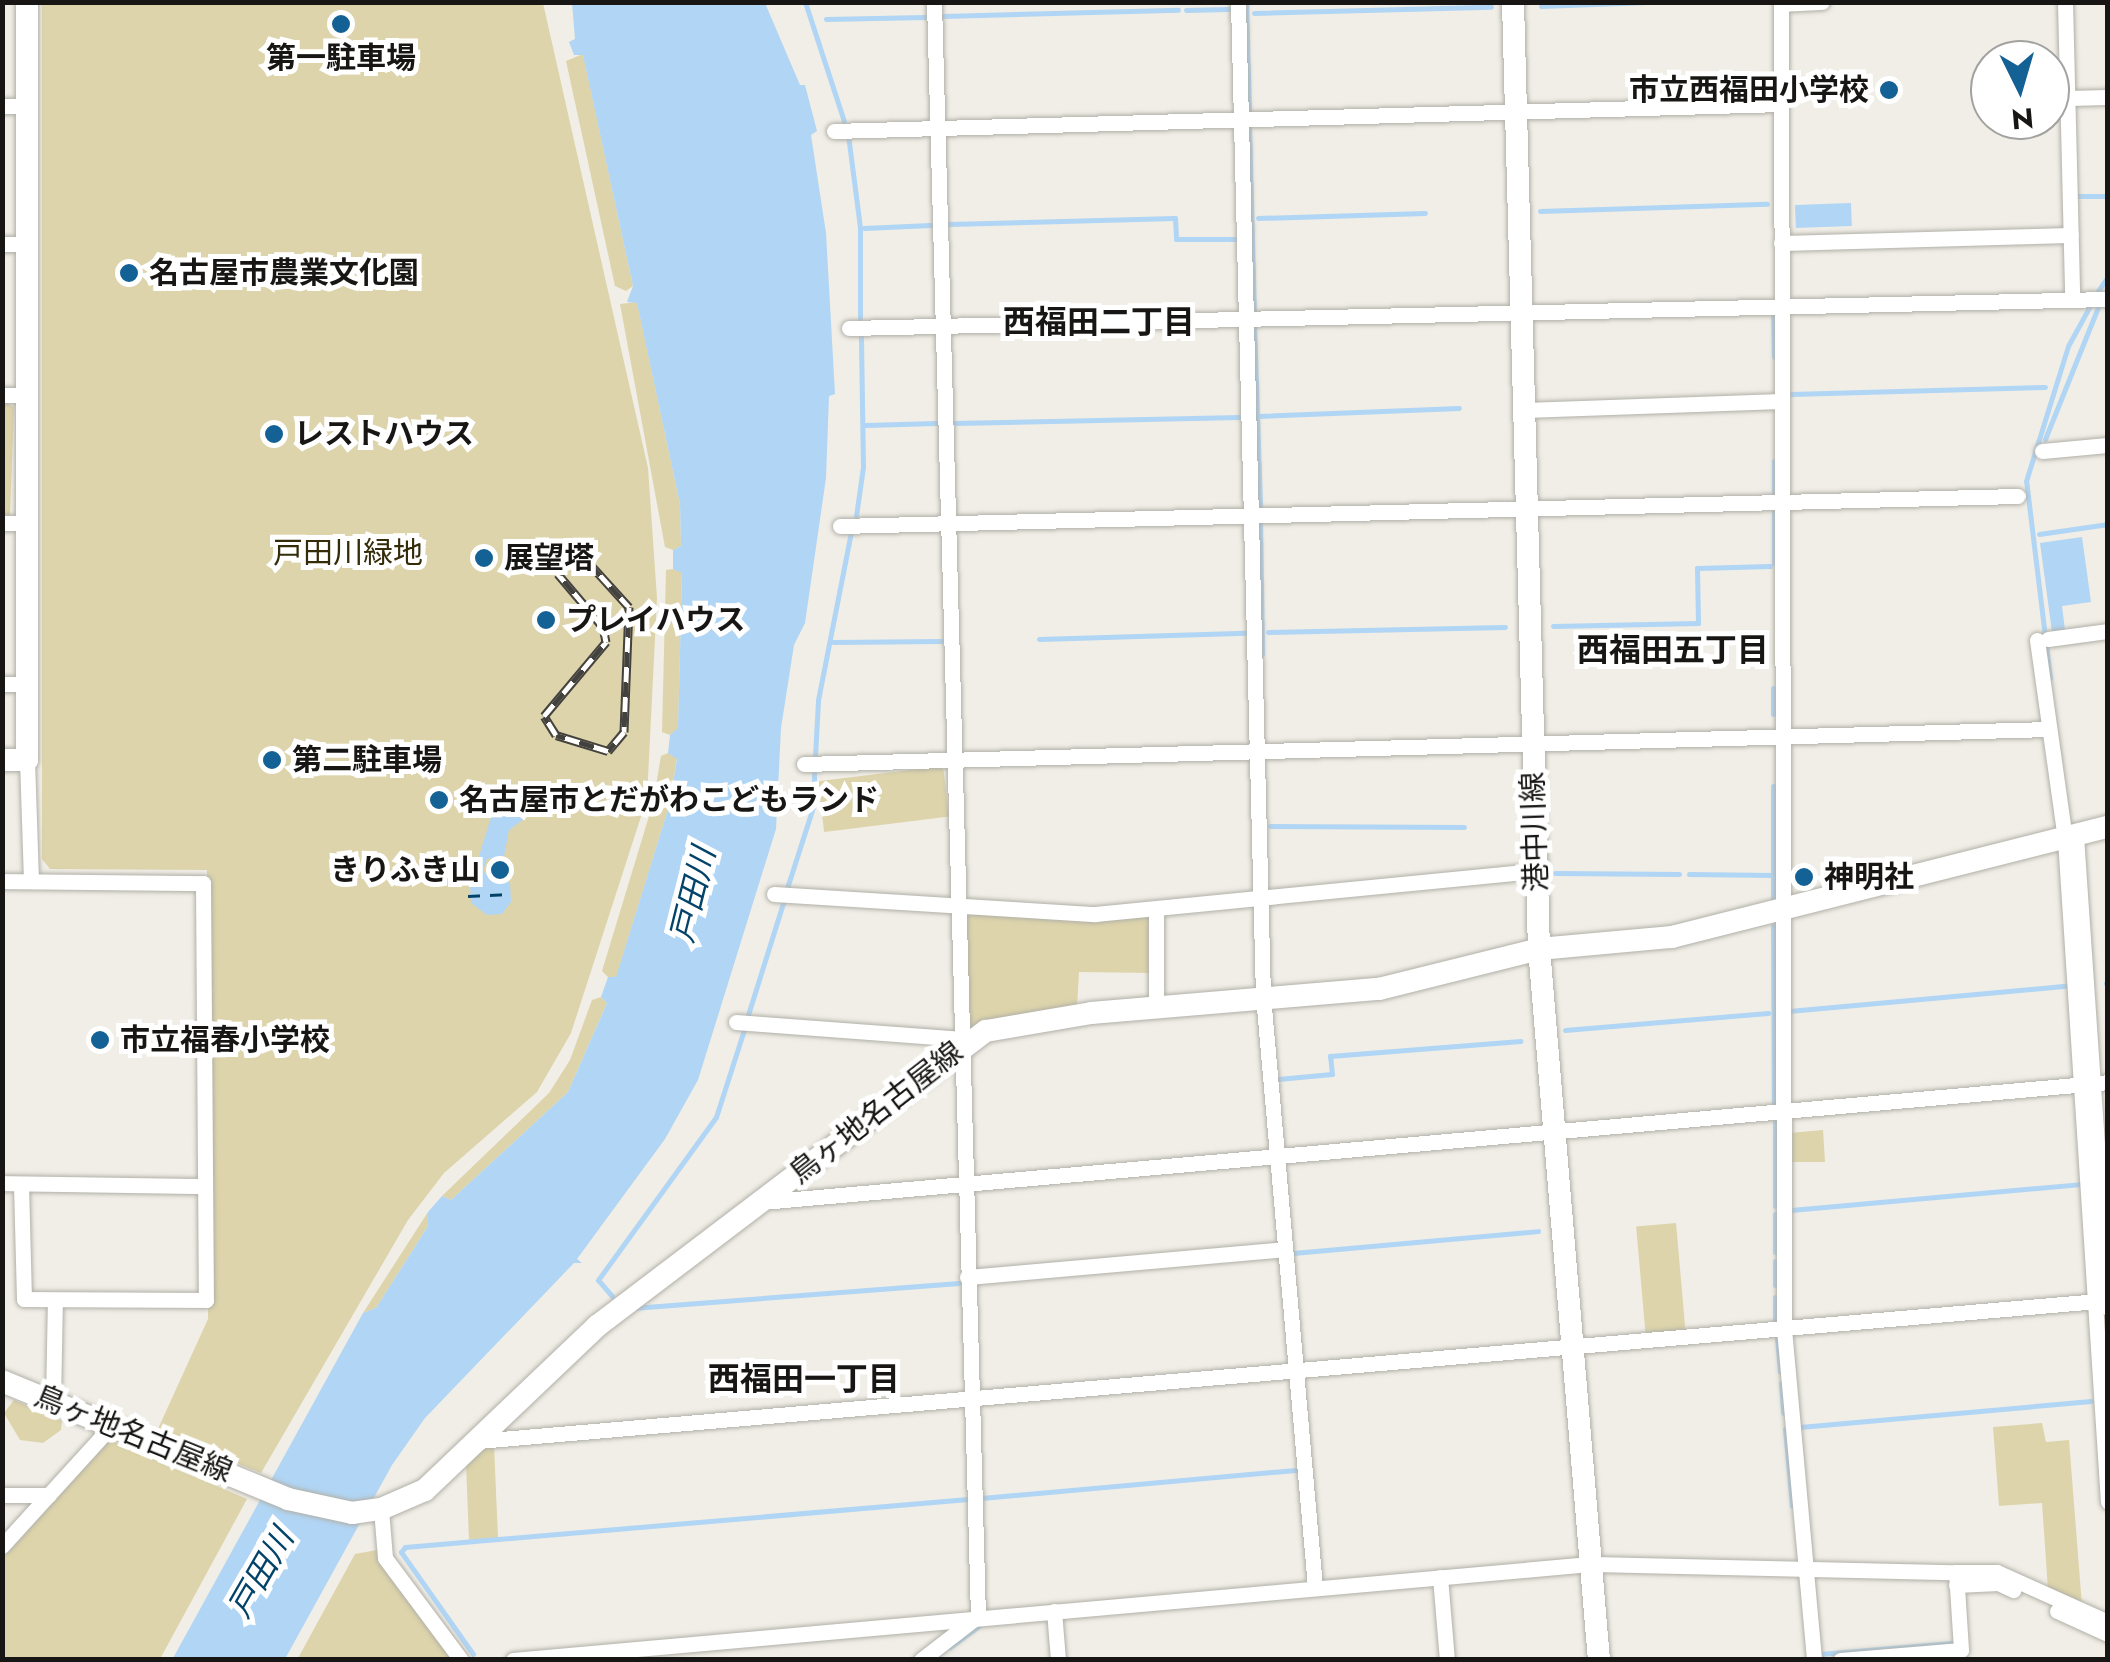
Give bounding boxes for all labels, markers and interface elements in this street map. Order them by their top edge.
marker: 第一駐車場 [330,13,352,35]
place label: 第一駐車場 [266,40,416,76]
north arrow [1970,40,2070,140]
place label: 市立西福田小学校 [1629,72,1869,108]
marker: 市立西福田小学校 [1878,79,1900,101]
text: N [2010,97,2035,140]
place label: 名古屋市農業文化園 [149,255,419,291]
marker: 名古屋市農業文化園 [118,262,140,284]
district label: 西福田二丁目 [1003,303,1195,341]
place label: レストハウス [294,416,474,452]
marker: レストハウス [263,423,285,445]
park label: 戸田川緑地 [273,535,423,571]
place label: 展望塔 [504,540,594,576]
marker: 展望塔 [473,547,495,569]
place label: プレイハウス [566,602,746,638]
marker: プレイハウス [535,609,557,631]
district label: 西福田五丁目 [1577,631,1769,669]
place label: 第二駐車場 [292,742,442,778]
marker: 第二駐車場 [261,749,283,771]
street label: 港中川線 [1515,771,1555,893]
place label: 名古屋市とだがわこどもランド [459,782,879,818]
marker: 名古屋市とだがわこどもランド [428,789,450,811]
water label: 戸田川 [663,844,723,946]
place label: きりふき山 [330,852,480,888]
marker: きりふき山 [489,859,511,881]
place label: 神明社 [1824,859,1914,895]
marker: 神明社 [1793,866,1815,888]
place label: 市立福春小学校 [120,1022,330,1058]
marker: 市立福春小学校 [89,1029,111,1051]
street label: 鳥ヶ地名古屋線 [782,1034,970,1192]
district label: 西福田一丁目 [708,1360,900,1398]
street label: 鳥ヶ地名古屋線 [29,1378,237,1490]
water label: 戸田川 [220,1522,302,1624]

